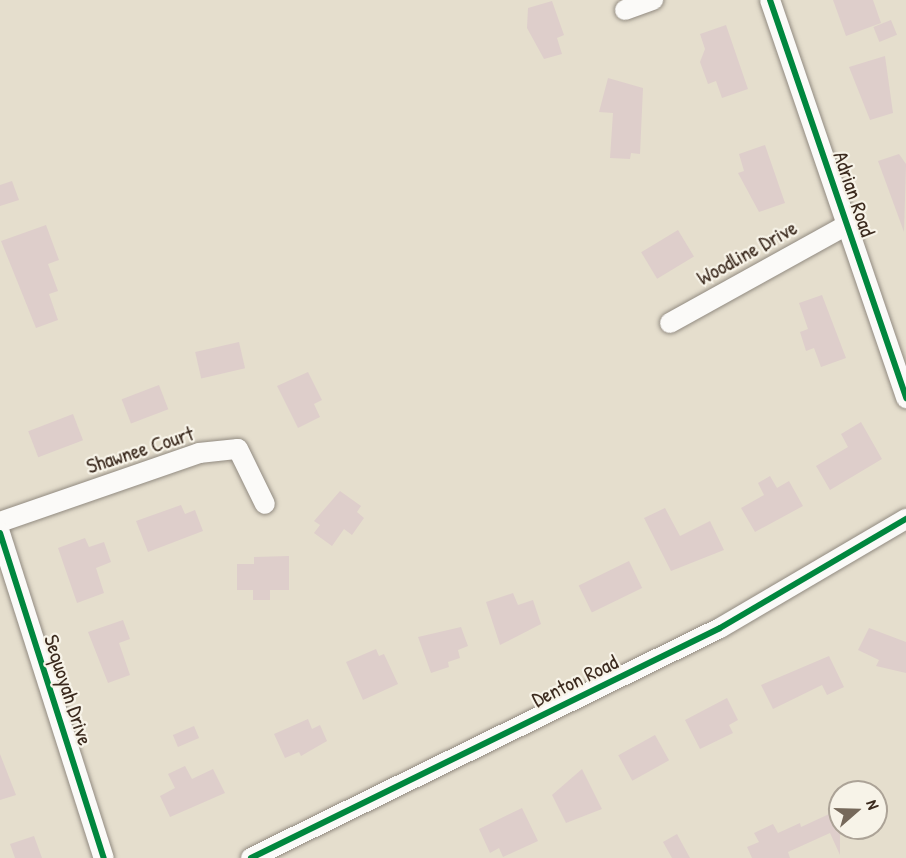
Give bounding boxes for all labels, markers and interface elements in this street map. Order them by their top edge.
street label: Adrian Road [828,148,880,240]
street label: Woodline Drive [693,215,801,291]
street label: Shawnee Court [83,421,197,479]
street label: Sequoyah Drive [38,631,98,749]
street label: Denton Road [528,649,622,713]
north arrow [828,780,888,840]
text: N [861,797,885,812]

